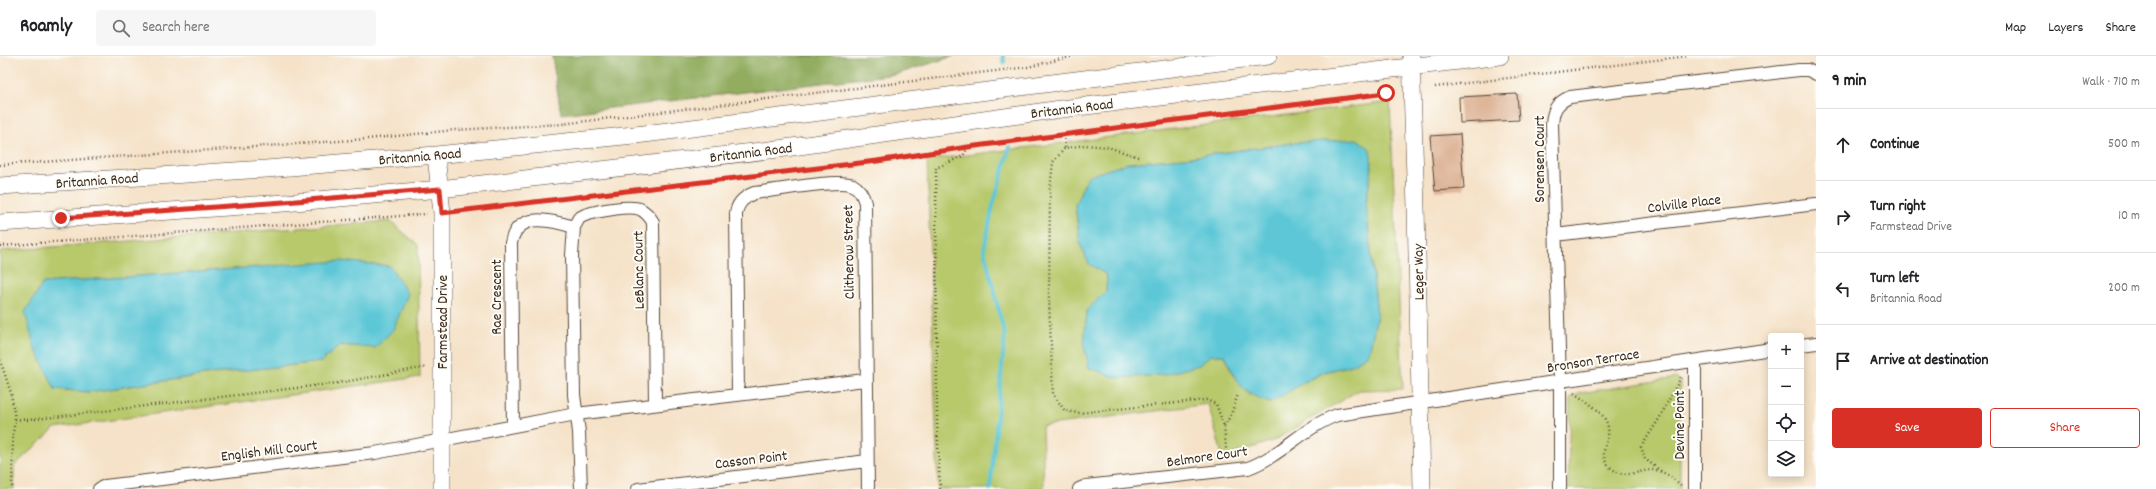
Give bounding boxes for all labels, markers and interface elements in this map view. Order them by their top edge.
search box [96,10,376,46]
text: Roamly [20,14,72,41]
icon: search [110,17,132,39]
text: Search here [142,17,210,39]
text: Map [2005,18,2026,38]
text: Layers [2048,18,2083,38]
text: Share [2105,18,2136,38]
text: 9 min [1832,70,1866,94]
text: Walk · 710 m [2082,73,2140,92]
route start [1377,84,1395,102]
street label: Britannia Road [1030,94,1115,126]
street label: Sorensen Court [1530,115,1552,203]
icon: ahead [1832,134,1854,156]
text: Continue [1870,134,1919,156]
text: 500 m [2108,135,2140,154]
street label: Britannia Road [709,138,794,170]
street label: Britannia Road [378,143,463,173]
street label: Britannia Road [55,168,139,196]
street label: Colville Place [1646,190,1723,220]
text: Turn right [1870,196,1926,218]
street label: Clitherow Street [838,204,862,299]
icon: right [1832,206,1854,228]
text: 10 m [2118,207,2140,226]
route end [52,209,70,227]
text: Farmstead Drive [1870,218,1952,237]
street label: LeBlanc Court [628,230,652,309]
street label: Leger Way [1408,243,1431,300]
street label: Rae Crescent [487,259,509,335]
text: Turn left [1870,268,1919,290]
street label: Farmstead Drive [433,274,455,369]
icon: left [1832,278,1854,300]
text: 200 m [2108,279,2140,298]
text: Britannia Road [1870,290,1942,309]
map controls [1768,333,1804,477]
button: + [1768,333,1804,369]
street label: Bronson Terrace [1546,344,1641,380]
icon: arrive [1832,350,1854,372]
text: Arrive at destination [1870,350,1988,372]
button: − [1768,369,1804,405]
street label: Devine Point [1670,390,1692,460]
button: locate [1768,405,1804,441]
button: Save [1832,408,1982,448]
button: Share [1990,408,2140,448]
street label: English Mill Court [220,435,319,469]
street label: Belmore Court [1165,441,1250,475]
button: layers [1768,441,1804,477]
street label: Casson Point [714,446,789,476]

